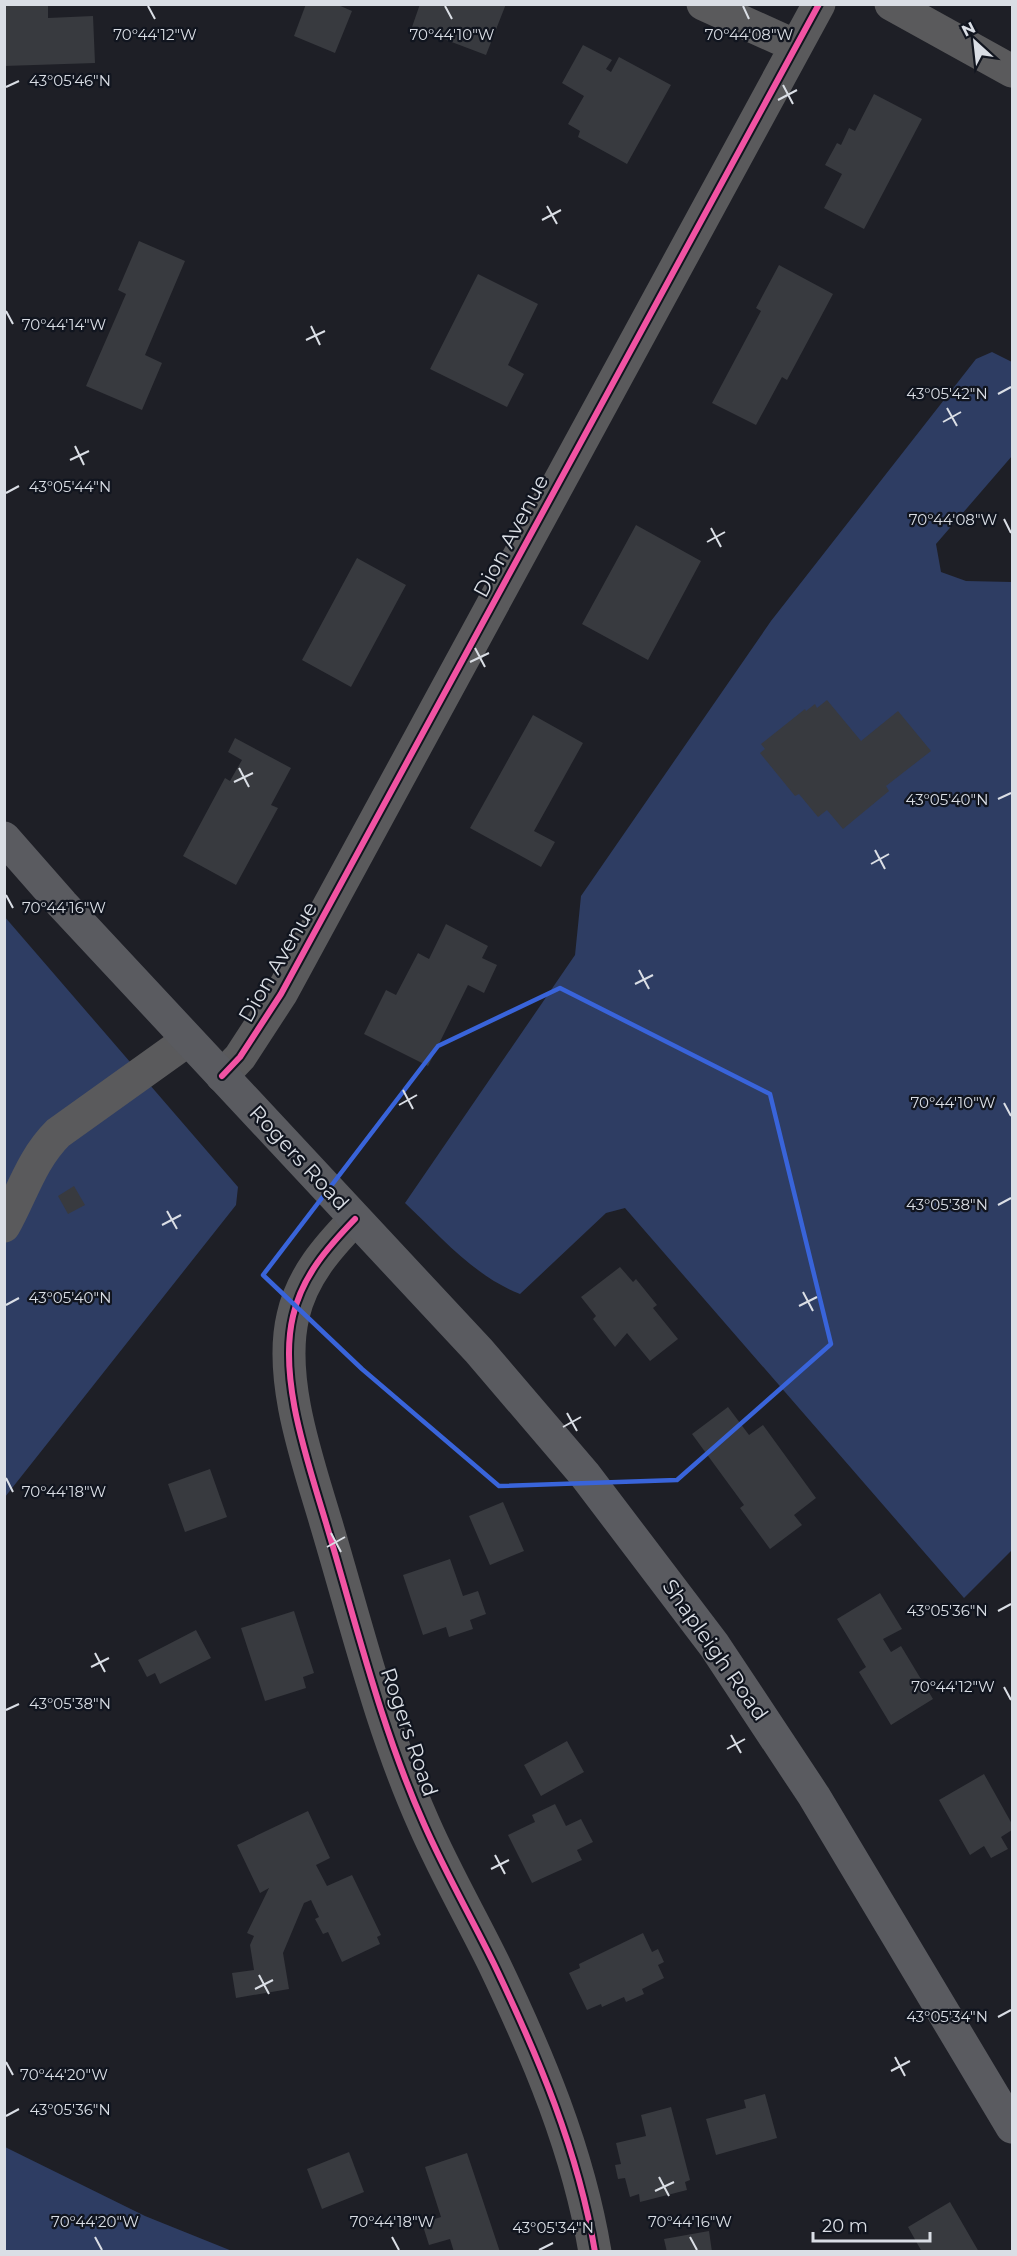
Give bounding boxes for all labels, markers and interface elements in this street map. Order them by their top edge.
north arrow [945,12,1005,72]
text: N [958,18,978,40]
text: 70°44'12"W [113,25,197,44]
text: 70°44'10"W [409,25,495,44]
text: 70°44'08"W [705,25,794,44]
text: 43°05'46"N [29,71,111,90]
text: 70°44'14"W [22,315,107,334]
text: 43°05'42"N [906,384,988,403]
street label: Dion Avenue [468,470,553,601]
text: 43°05'44"N [29,477,111,496]
text: 70°44'08"W [909,510,998,529]
text: 43°05'40"N [906,790,988,809]
street label: Dion Avenue [233,897,322,1027]
text: 70°44'16"W [22,898,106,917]
text: 70°44'10"W [910,1093,996,1112]
street label: Rogers Road [244,1100,354,1215]
text: 43°05'38"N [906,1195,988,1214]
text: 43°05'40"N [29,1288,111,1307]
text: 70°44'18"W [22,1482,107,1501]
street label: Shapleigh Road [657,1574,773,1725]
text: 43°05'36"N [906,1601,988,1620]
street label: Rogers Road [376,1664,443,1799]
text: 70°44'12"W [911,1677,995,1696]
text: 43°05'38"N [29,1694,111,1713]
text: 43°05'34"N [906,2007,988,2026]
text: 70°44'20"W [20,2065,108,2084]
text: 43°05'36"N [29,2100,111,2119]
scale bar [813,2205,930,2243]
text: 70°44'20"W [51,2212,139,2231]
text: 70°44'18"W [350,2212,435,2231]
text: 70°44'16"W [648,2212,732,2231]
text: 20 m [822,2215,868,2237]
text: 43°05'34"N [512,2218,594,2237]

